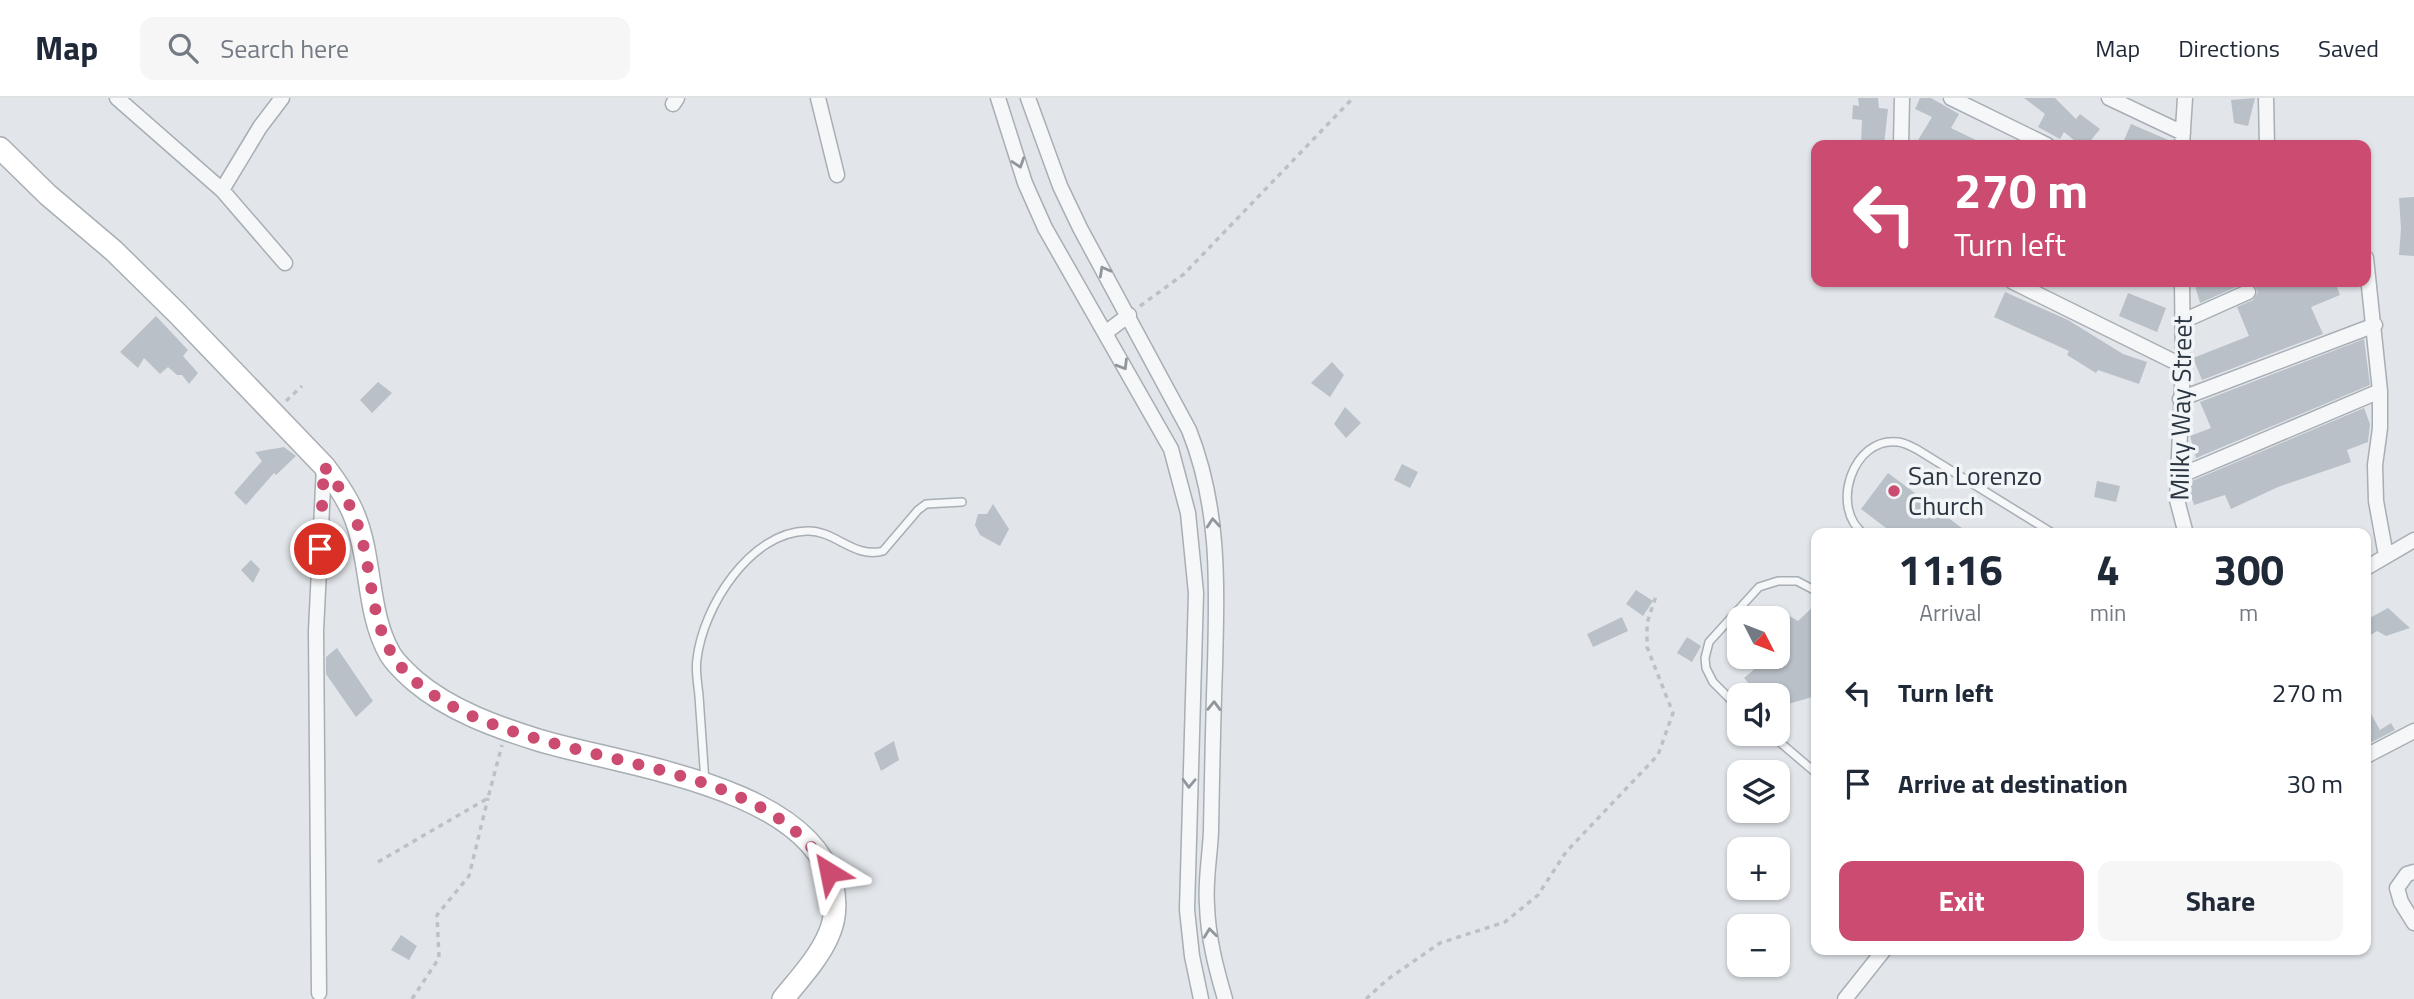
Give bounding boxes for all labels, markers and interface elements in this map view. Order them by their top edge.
search box [140,17,630,80]
text: Map [35,23,98,73]
icon: search [164,29,202,67]
text: Search here [220,29,349,68]
text: Map [2095,30,2140,66]
text: Directions [2178,30,2280,66]
text: Saved [2318,30,2379,66]
text: 270 m [1954,152,2088,227]
one-way arrow [1010,157,1025,169]
icon: left [1839,168,1930,259]
text: Turn left [1954,220,2066,268]
one-way arrow [1099,266,1112,278]
street label: Milky Way Street [2159,315,2202,501]
one-way arrow [1115,357,1128,370]
place label: San Lorenzo Church [1908,456,2042,525]
marker: San Lorenzo Church [1886,483,1902,499]
one-way arrow [1206,517,1221,528]
pin [290,519,350,579]
icon: arrive [301,530,339,568]
text: 11:16 [1898,537,2003,601]
text: 4 [2096,537,2120,601]
text: 300 [2213,537,2284,601]
text: Arrival [1919,595,1982,630]
text: min [2090,595,2126,630]
text: m [2239,595,2258,630]
north arrow [1727,606,1790,668]
map controls [1727,606,1790,977]
text: Turn left [1898,673,1993,712]
text: 270 m [2272,673,2343,712]
icon: left [1839,674,1877,712]
button: sound [1727,683,1790,746]
one-way arrow [1206,700,1222,710]
button: layers [1727,760,1790,823]
text: Arrive at destination [1898,764,2128,803]
text: 30 m [2286,764,2343,803]
icon: arrive [1839,765,1877,803]
one-way arrow [1182,778,1197,789]
position arrow [792,835,866,909]
button: + [1727,837,1790,900]
button: Exit [1839,861,2084,941]
button: Share [2098,861,2343,941]
button: − [1727,914,1790,977]
one-way arrow [1202,927,1217,939]

